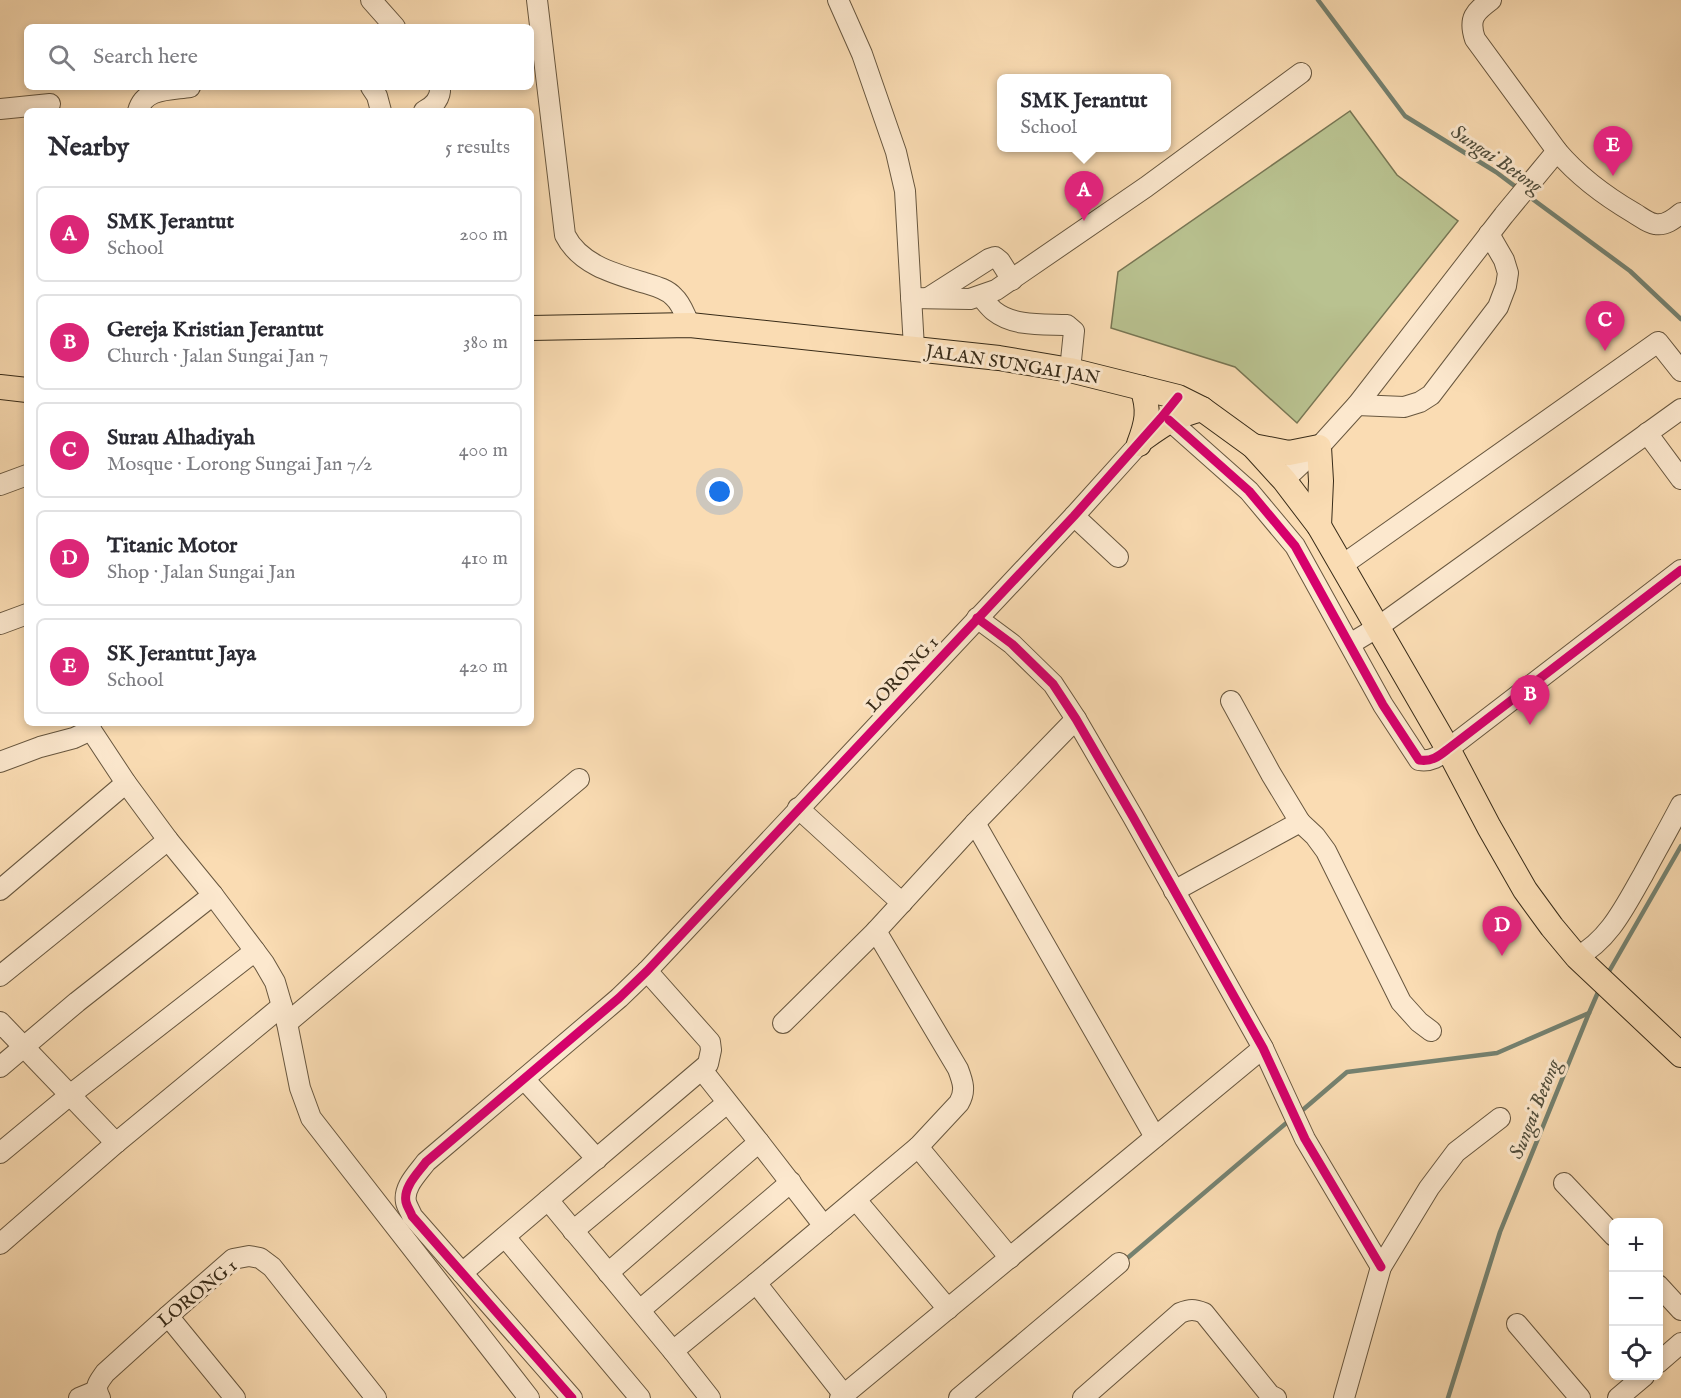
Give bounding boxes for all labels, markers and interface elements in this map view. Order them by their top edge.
search box [24,24,534,90]
icon: search [45,41,78,74]
text: Search here [93,43,198,71]
popup [997,74,1171,152]
text: SMK Jerantut [1021,87,1147,115]
text: School [1021,115,1077,140]
water label: Sungai Betong [1445,120,1548,201]
pin: E [1594,126,1632,176]
text: Nearby [48,131,129,164]
text: 5 results [445,135,510,160]
pin: A [1064,172,1104,221]
text: SMK Jerantut [107,208,234,236]
text: A [63,222,76,247]
text: 200 m [459,222,508,247]
text: School [107,236,163,261]
pin: C [1586,302,1624,351]
text: Gereja Kristian Jerantut [107,316,324,344]
text: B [63,330,76,355]
text: 380 m [463,330,508,355]
street label: JALAN SUNGAI JAN [922,340,1102,391]
text: Church · Jalan Sungai Jan 7 [107,344,328,369]
text: Surau Alhadiyah [107,424,255,452]
text: C [62,438,77,463]
text: 400 m [459,438,508,463]
text: Mosque · Lorong Sungai Jan 7/2 [107,452,372,477]
your location [705,477,734,506]
text: Titanic Motor [107,532,237,560]
text: D [61,546,78,571]
text: 410 m [461,546,508,571]
text: Shop · Jalan Sungai Jan [107,560,295,585]
street label: LORONG 1 [862,632,944,718]
text: SK Jerantut Jaya [107,640,256,668]
text: E [63,654,76,679]
text: 420 m [459,654,508,679]
text: School [107,668,163,693]
pin: B [1510,676,1550,725]
pin: D [1482,906,1522,956]
water label: Sungai Betong [1504,1055,1568,1163]
map controls [1609,1218,1663,1380]
button: + [1609,1218,1663,1272]
street label: LORONG 1 [153,1255,242,1333]
button: − [1609,1272,1663,1326]
button: locate [1609,1326,1663,1380]

